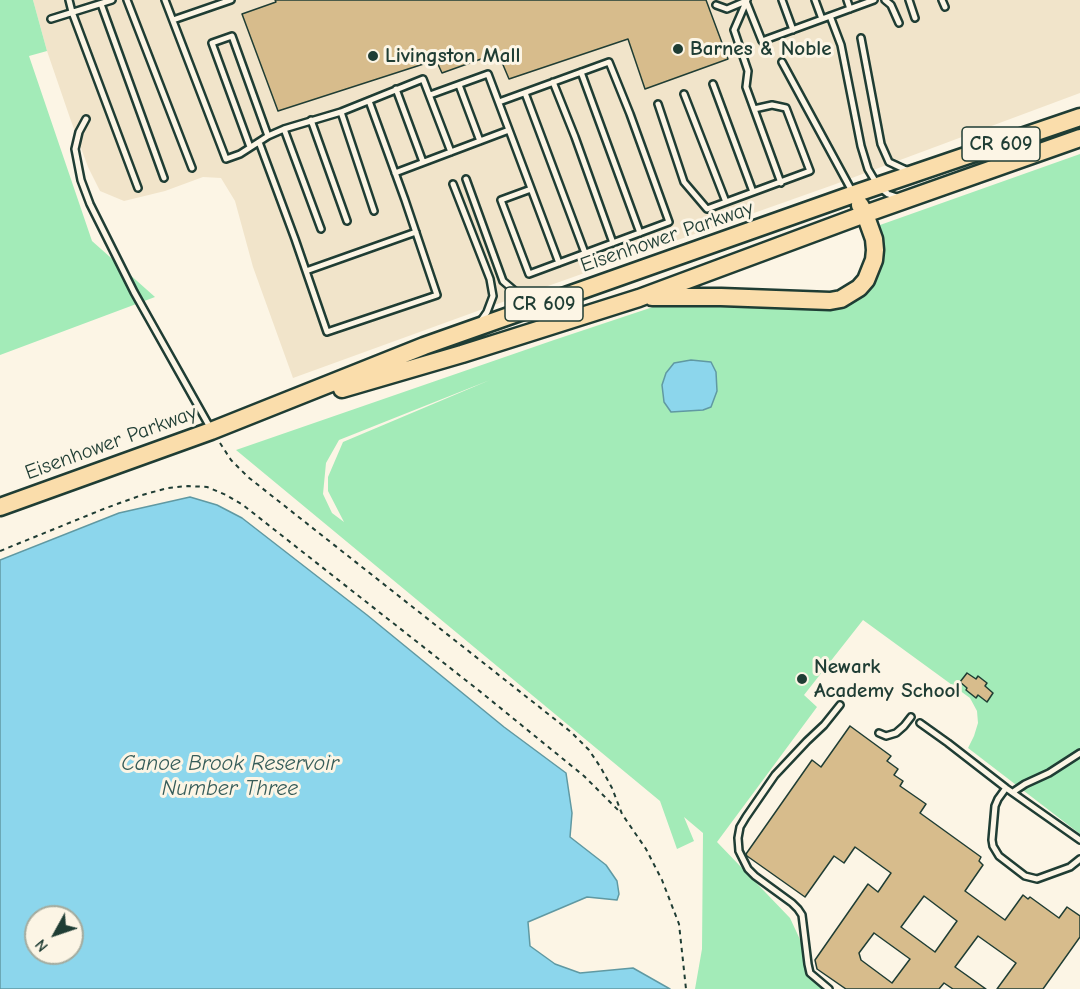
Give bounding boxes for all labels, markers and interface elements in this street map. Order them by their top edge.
place label: Barnes & Noble [690,36,832,62]
marker: Barnes & Noble [671,42,685,56]
place label: Livingston Mall [385,43,520,69]
marker: Livingston Mall [366,49,380,63]
road number: CR 609 [962,127,1040,161]
street label: Eisenhower Parkway [577,196,757,278]
road number: CR 609 [505,287,583,321]
street label: Eisenhower Parkway [22,400,200,486]
place label: Newark Academy School [814,654,960,704]
marker: Newark Academy School [795,672,809,686]
water label: Canoe Brook Reservoir Number Three [121,751,339,802]
north arrow [24,905,84,965]
text: N [31,936,52,955]

